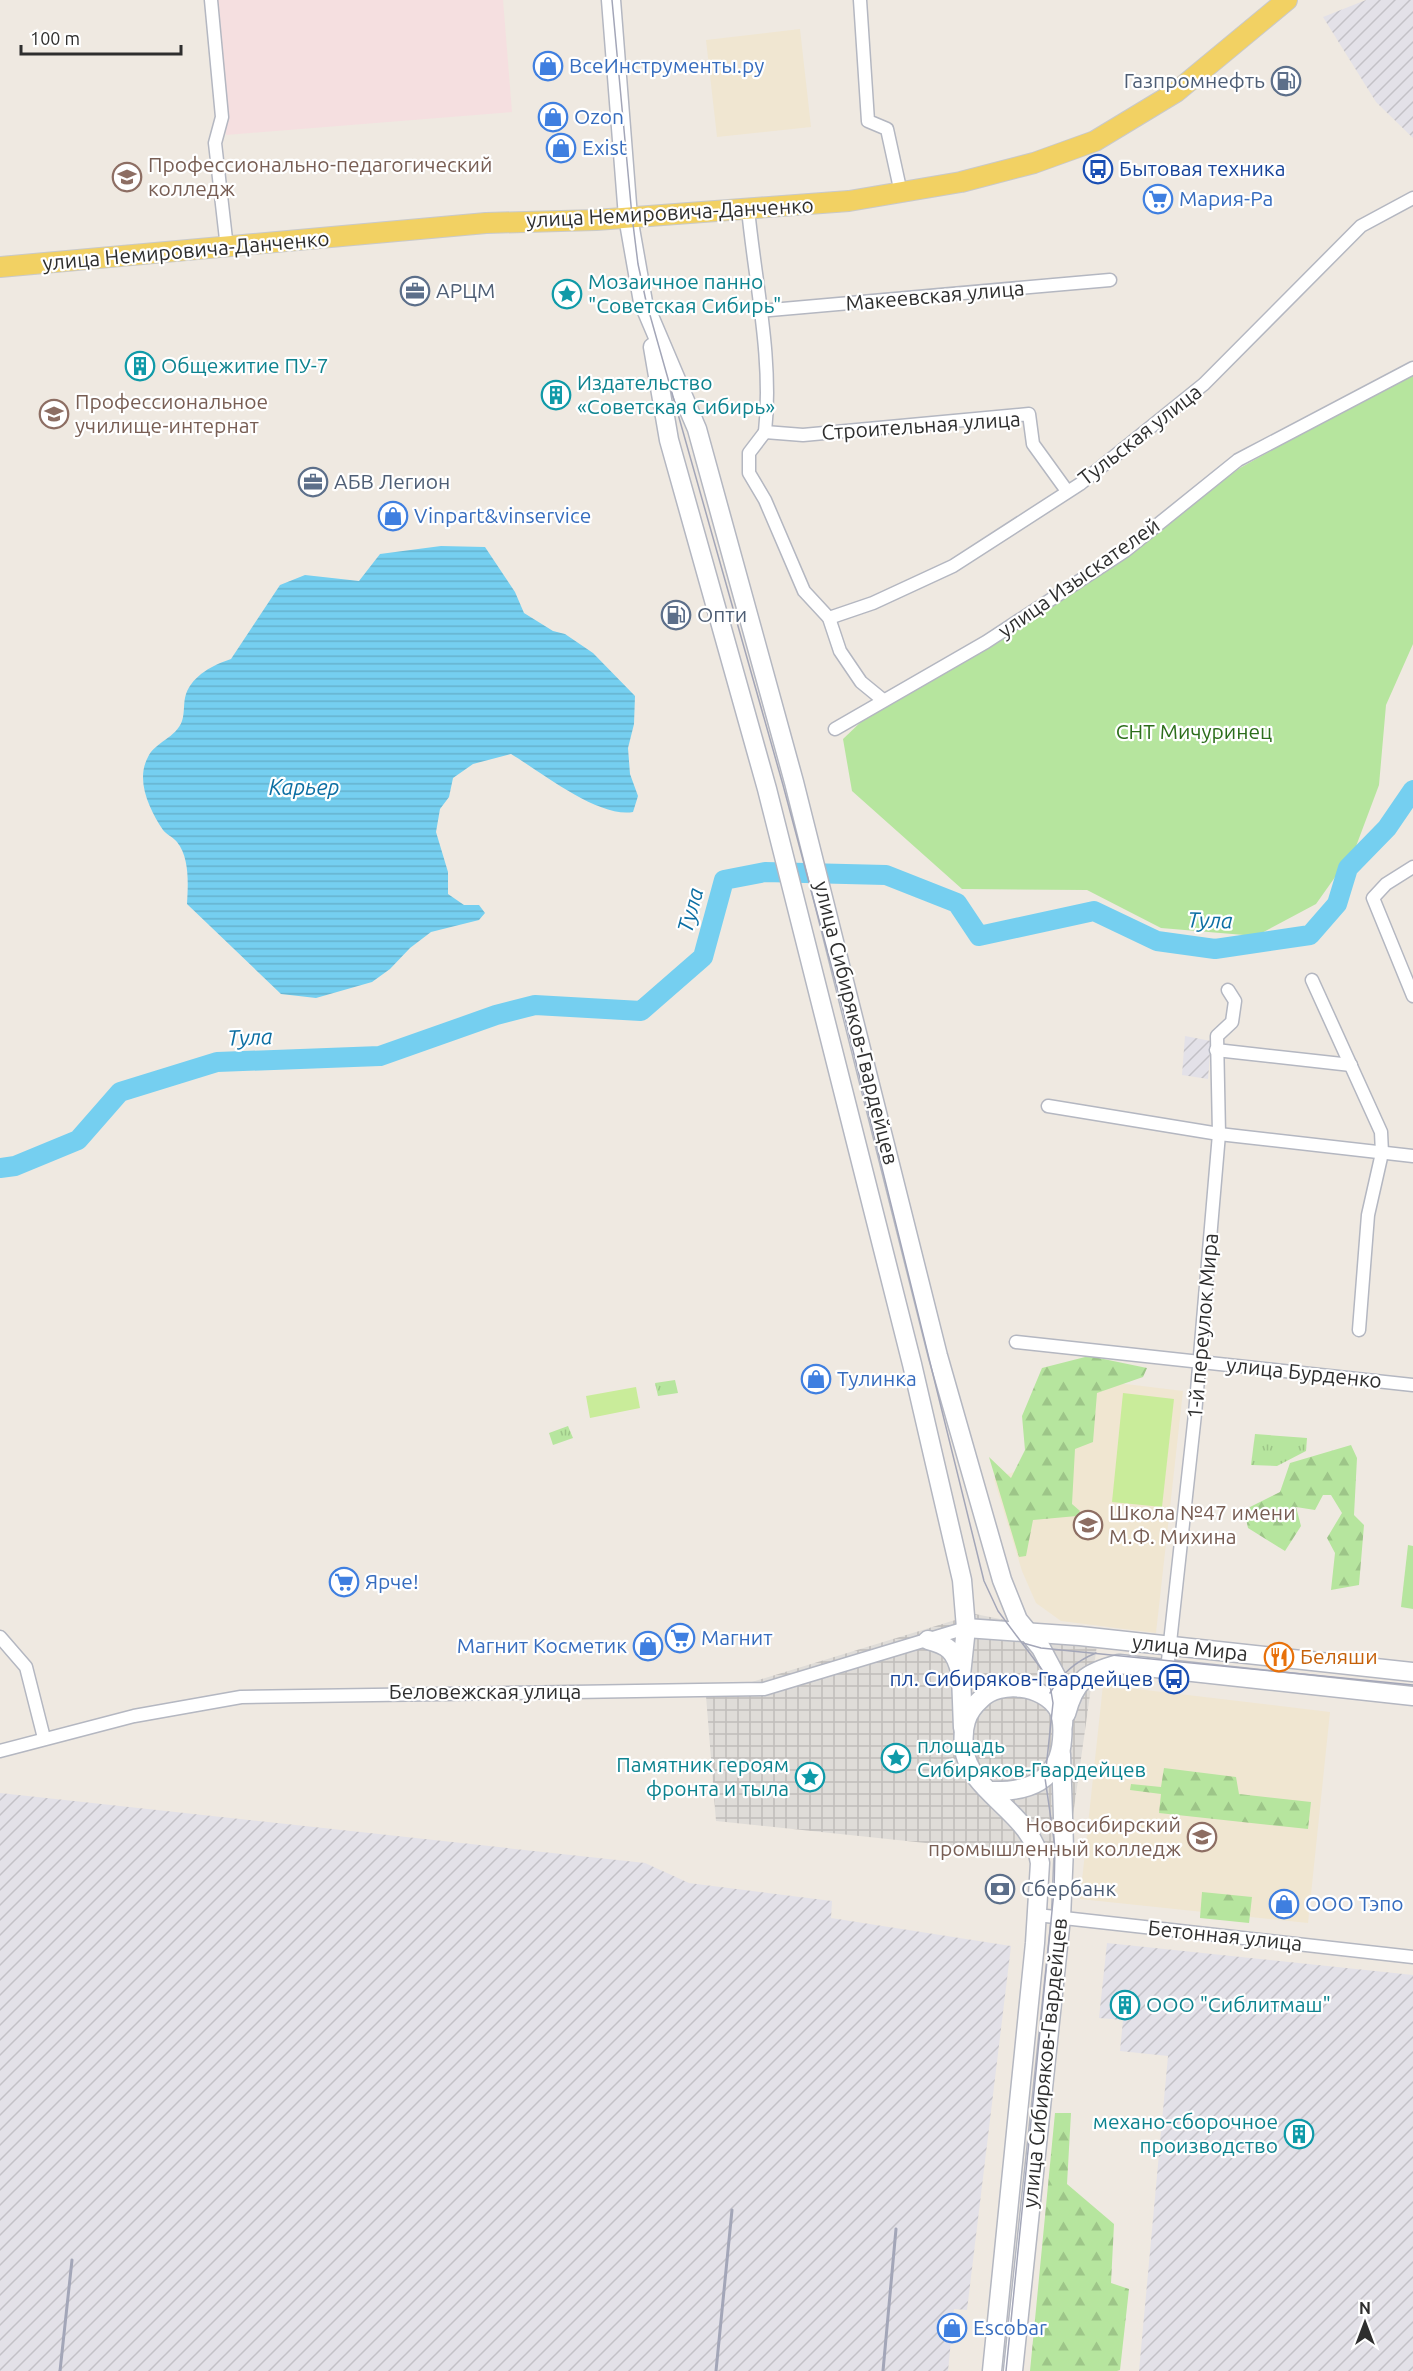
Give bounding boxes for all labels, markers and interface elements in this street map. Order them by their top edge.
scale bar [21,18,182,56]
text: 100 m [30,28,80,48]
shop icon: ВсеИнструменты.ру [532,50,564,82]
place label: ВсеИнструменты.ру [569,53,764,77]
fuel station icon: Газпромнефть [1270,65,1302,97]
place label: Газпромнефть [1124,68,1265,92]
shop icon: Ozon [537,101,569,133]
place label: Ozon [574,104,624,128]
shop icon: Exist [545,132,577,164]
place label: Exist [582,135,627,159]
place label: Профессионально-педагогический колледж [148,152,492,200]
bus stop icon: Бытовая техника [1082,153,1114,185]
place label: Бытовая техника [1119,156,1285,180]
school or university icon: Профессионально-педагогический колледж [111,161,143,193]
supermarket icon: Мария-Ра [1142,183,1174,215]
place label: Мария-Ра [1179,186,1273,210]
street label: улица Немировича-Данченко [526,192,814,232]
street label: улица Немировича-Данченко [42,226,330,274]
place label: Мозаичное панно "Советская Сибирь" [588,269,781,317]
office icon: АРЦМ [399,275,431,307]
street label: Макеевская улица [845,275,1025,315]
place label: АРЦМ [436,278,495,302]
place icon: Мозаичное панно "Советская Сибирь" [551,278,583,310]
building icon: Общежитие ПУ-7 [124,350,156,382]
place label: Общежитие ПУ-7 [161,353,329,377]
place label: Издательство «Советская Сибирь» [577,370,775,418]
building icon: Издательство «Советская Сибирь» [540,379,572,411]
street label: Тульская улица [1073,379,1206,490]
place label: Профессиональное училище-интернат [75,389,268,437]
school or university icon: Профессиональное училище-интернат [38,398,70,430]
street label: Строительная улица [821,406,1021,444]
office icon: АБВ Легион [297,466,329,498]
place label: АБВ Легион [334,469,450,493]
shop icon: Vinpart&vinservice [377,500,409,532]
place label: Vinpart&vinservice [414,503,591,527]
street label: улица Изыскателей [993,512,1164,642]
fuel station icon: Опти [660,599,692,631]
place label: Опти [697,602,747,626]
park label: СНТ Мичуринец [1116,719,1272,743]
water label: Карьер [269,774,339,799]
street label: улица Сибиряков-Гвардейцев [810,878,904,1167]
water label: Тула [672,885,707,935]
water label: Тула [1187,907,1233,932]
water label: Тула [227,1023,273,1050]
street label: 1-й переулок Мира [1182,1232,1222,1420]
street label: улица Бурденко [1225,1352,1383,1392]
shop icon: Тулинка [800,1363,832,1395]
place label: Тулинка [837,1366,917,1390]
place label: Школа №47 имени М.Ф. Михина [1109,1500,1296,1548]
school or university icon: Школа №47 имени М.Ф. Михина [1072,1509,1104,1541]
supermarket icon: Ярче! [328,1566,360,1598]
place label: Ярче! [365,1569,419,1593]
supermarket icon: Магнит [664,1622,696,1654]
place label: Магнит [701,1625,773,1649]
street label: улица Мира [1131,1629,1249,1665]
shop icon: Магнит Косметик [632,1630,664,1662]
place label: Магнит Косметик [457,1633,627,1657]
restaurant icon: Беляши [1263,1641,1295,1673]
place label: Беляши [1300,1644,1378,1668]
bus stop icon: пл. Сибиряков-Гвардейцев [1158,1663,1190,1695]
place label: пл. Сибиряков-Гвардейцев [890,1666,1153,1690]
street label: Беловежская улица [389,1679,581,1703]
place label: площадь Сибиряков-Гвардейцев [917,1733,1146,1781]
place icon: площадь Сибиряков-Гвардейцев [880,1742,912,1774]
place label: Памятник героям фронта и тыла [616,1752,789,1800]
place icon: Памятник героям фронта и тыла [794,1761,826,1793]
place label: Новосибирский промышленный колледж [928,1812,1181,1860]
school or university icon: Новосибирский промышленный колледж [1186,1821,1218,1853]
bank icon: Сбербанк [984,1873,1016,1905]
place label: Сбербанк [1021,1876,1116,1900]
shop icon: ООО Тэпо [1268,1888,1300,1920]
place label: ООО Тэпо [1305,1891,1404,1915]
street label: Бетонная улица [1147,1915,1303,1955]
street label: улица Сибиряков-Гвардейцев [1017,1917,1071,2209]
building icon: ООО "Сиблитмаш" [1109,1989,1141,2021]
place label: ООО "Сиблитмаш" [1146,1992,1331,2016]
place label: механо-сборочное производство [1093,2109,1278,2157]
building icon: механо-сборочное производство [1283,2118,1315,2150]
north arrow [1335,2293,1395,2353]
text: N [1359,2299,1371,2317]
shop icon: Escobar [936,2312,968,2344]
place label: Escobar [973,2315,1047,2339]

